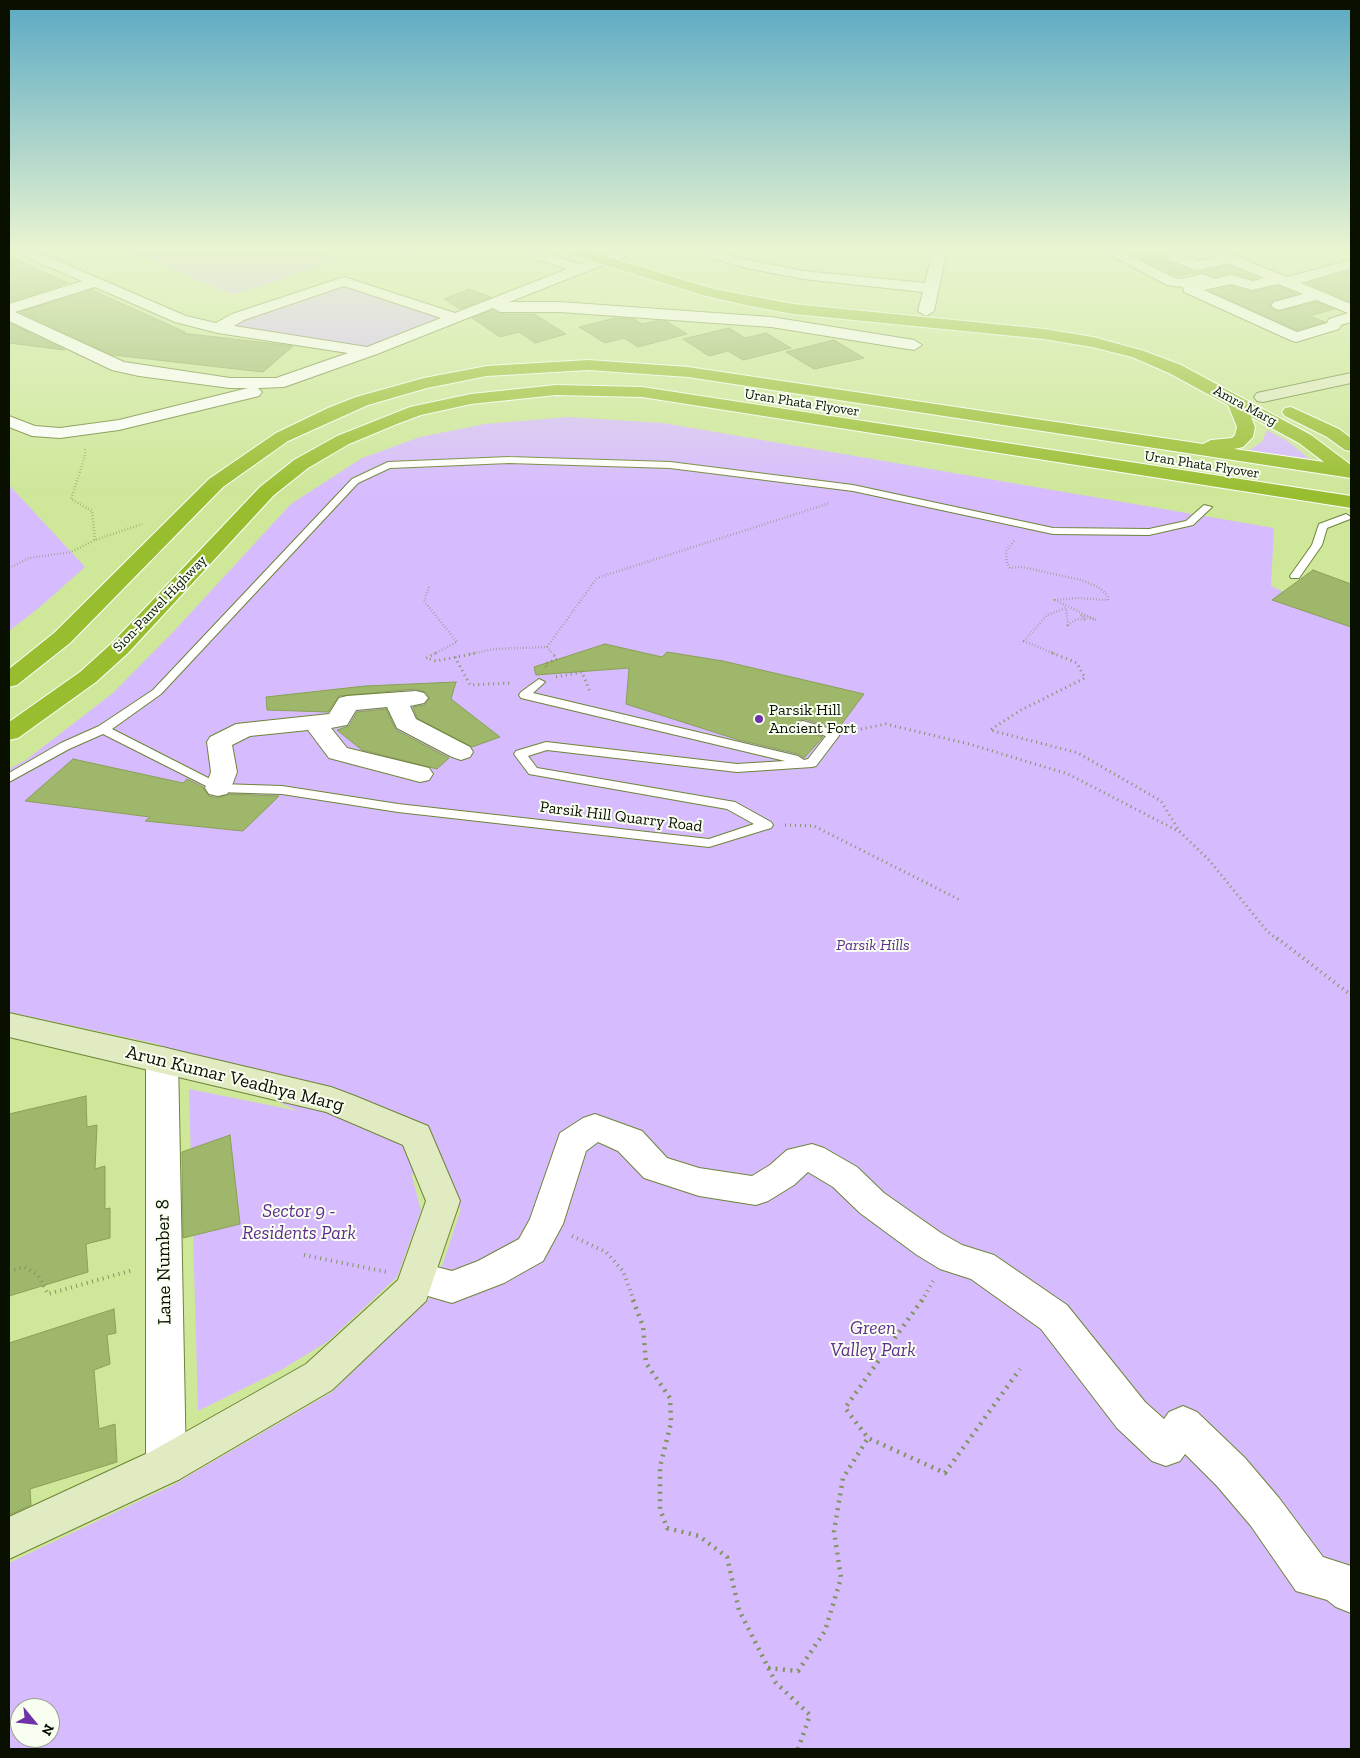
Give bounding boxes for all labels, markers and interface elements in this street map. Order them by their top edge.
street label: Amra Marg [1210,382,1280,430]
street label: Uran Phata Flyover [743,386,861,420]
street label: Uran Phata Flyover [1143,448,1261,482]
street label: Sion-Panvel Highway [110,552,210,656]
place label: Parsik Hill Ancient Fort [769,700,856,738]
marker: Parsik Hill Ancient Fort [753,713,765,725]
street label: Parsik Hill Quarry Road [539,797,703,837]
park label: Parsik Hills [836,935,910,955]
street label: Arun Kumar Veadhya Marg [124,1041,346,1117]
street label: Lane Number 8 [152,1199,176,1325]
park label: Sector 9 - Residents Park [242,1201,356,1245]
park label: Green Valley Park [830,1318,916,1362]
north arrow [10,1698,60,1748]
text: N [38,1721,58,1738]

